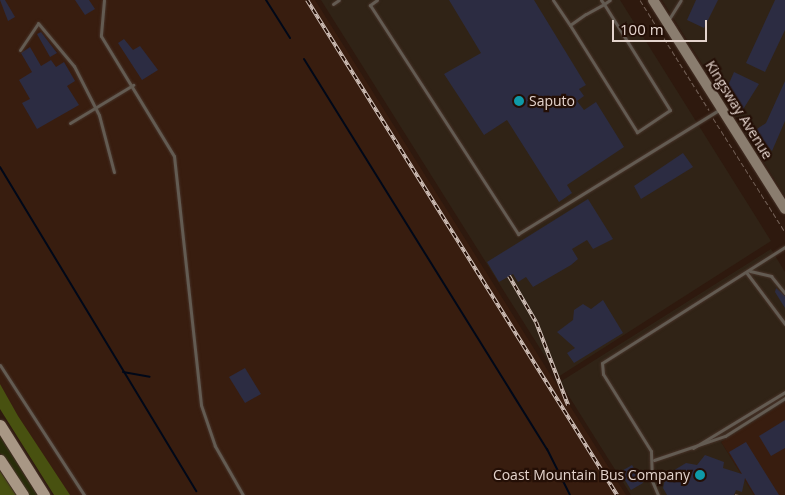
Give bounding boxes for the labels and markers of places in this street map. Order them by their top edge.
place label: Saputo [529,93,575,109]
marker: Saputo [513,95,525,107]
place label: Coast Mountain Bus Company [493,467,690,483]
marker: Coast Mountain Bus Company [694,469,706,481]

